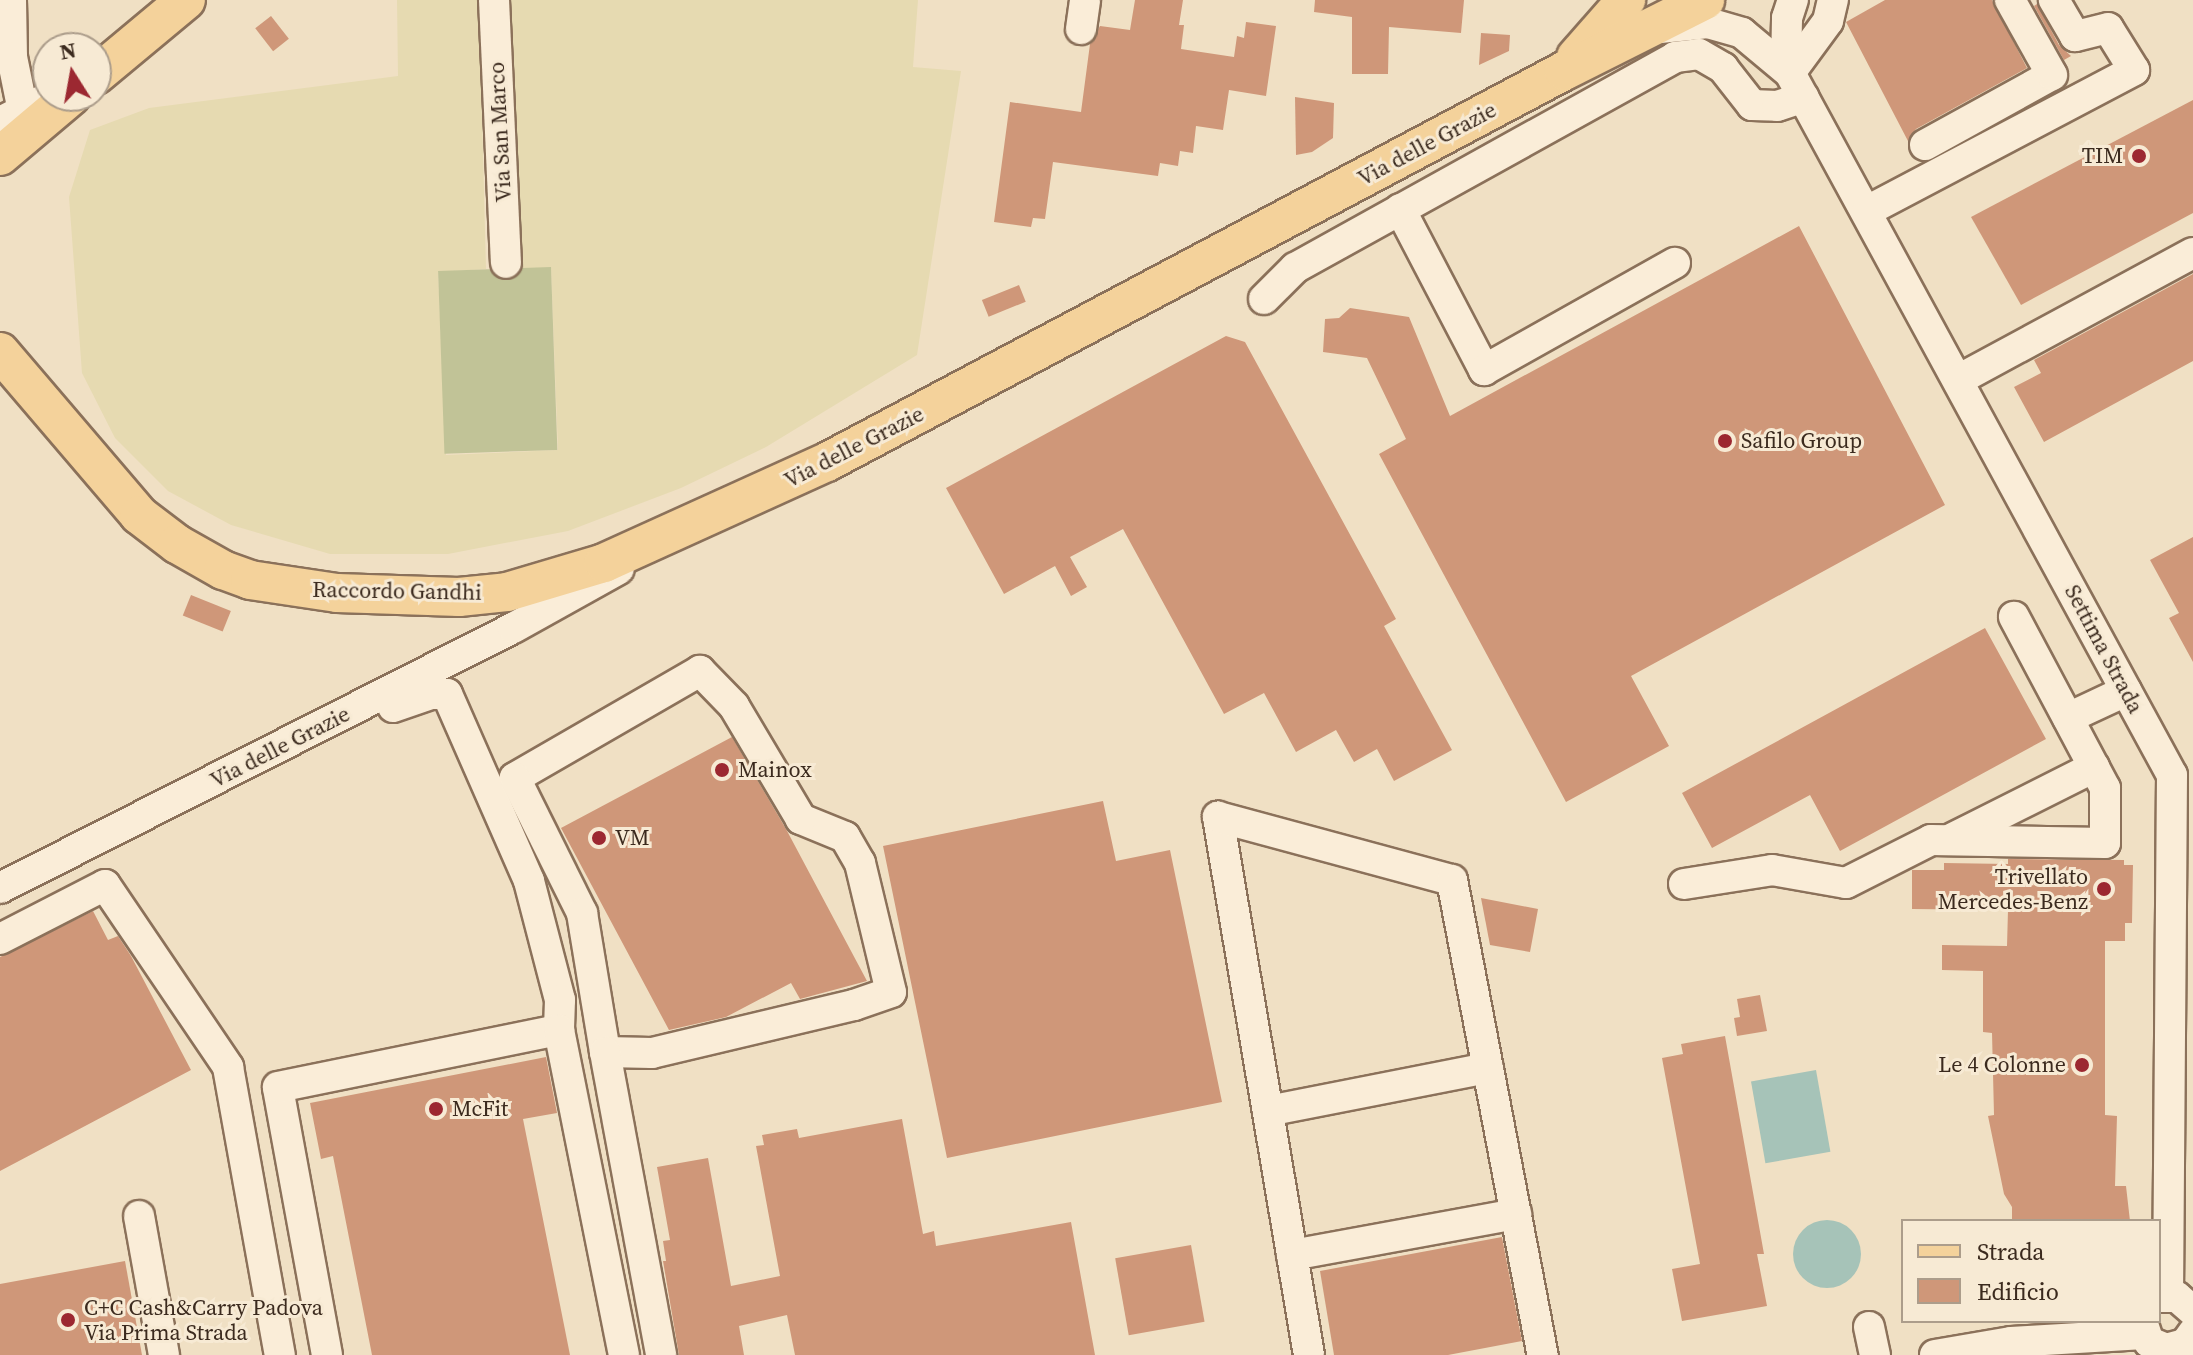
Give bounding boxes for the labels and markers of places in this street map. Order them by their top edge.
place label: TIM [2082,143,2123,169]
marker: TIM [2130,147,2148,165]
place label: Safilo Group [1741,428,1862,454]
marker: Safilo Group [1716,432,1734,450]
place label: Mainox [738,757,812,783]
marker: Mainox [713,761,731,779]
place label: VM [615,825,650,851]
marker: VM [590,829,608,847]
place label: Trivellato Mercedes-Benz [1938,863,2088,914]
marker: Trivellato Mercedes-Benz [2095,880,2113,898]
place label: Le 4 Colonne [1938,1052,2066,1078]
marker: Le 4 Colonne [2073,1056,2091,1074]
place label: McFit [452,1096,508,1122]
marker: McFit [427,1100,445,1118]
place label: C+C Cash&Carry Padova Via Prima Strada [84,1294,323,1346]
marker: C+C Cash&Carry Padova Via Prima Strada [59,1311,77,1329]

